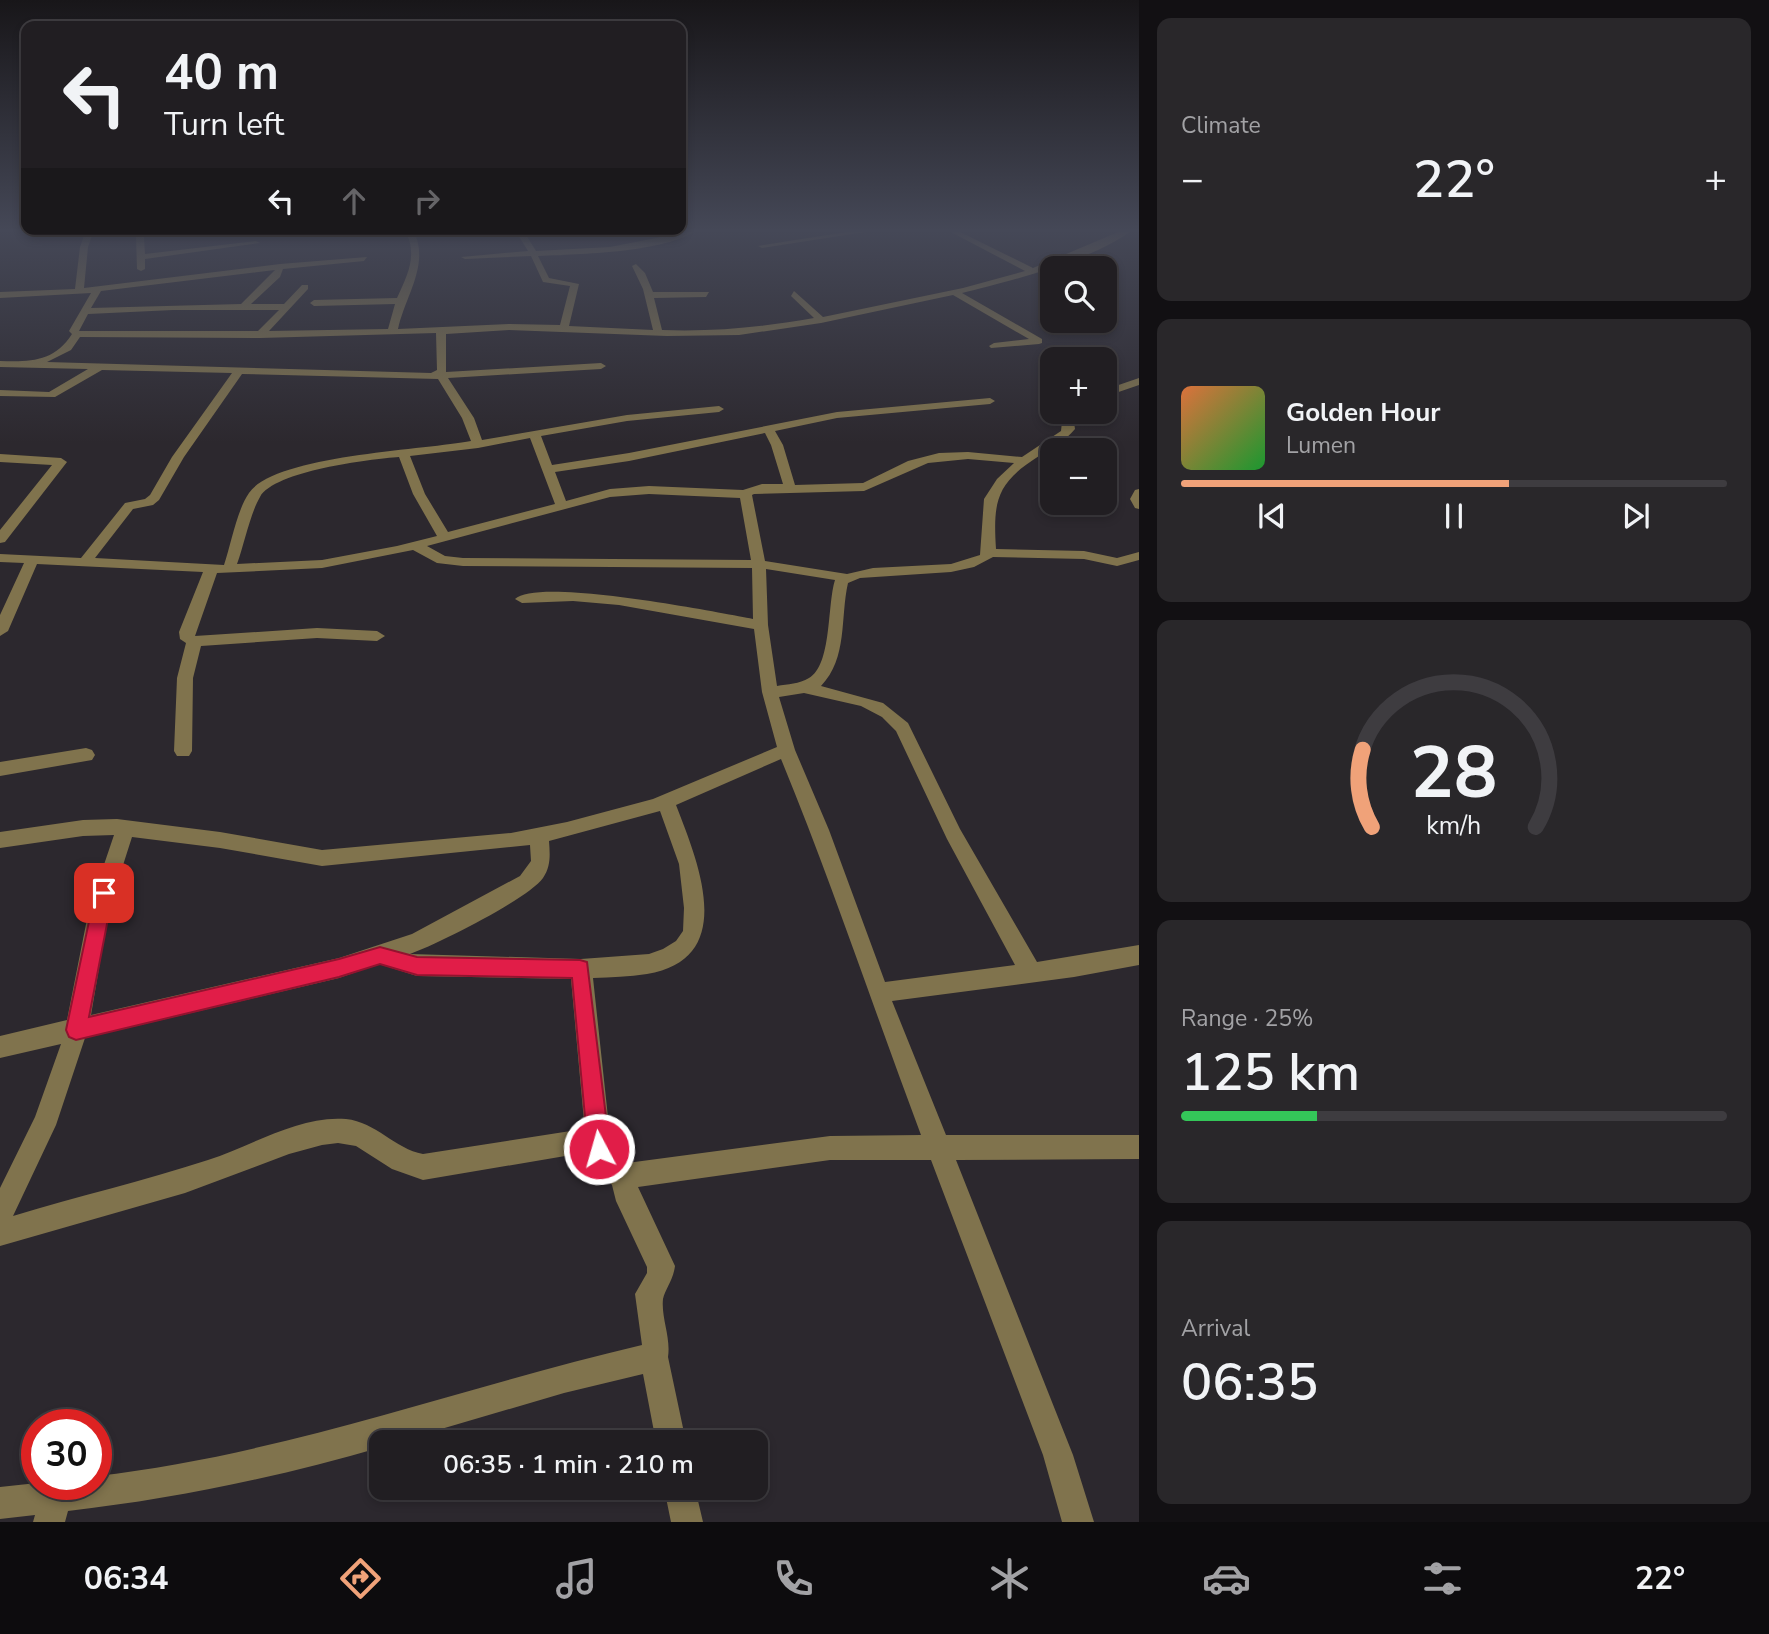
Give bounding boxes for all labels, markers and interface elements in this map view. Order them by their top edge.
text: 40 m [164,39,279,106]
icon: left [49,49,140,140]
text: Turn left [164,103,284,146]
text: Climate [1181,110,1261,141]
text: 22° [1413,144,1495,215]
text: − [1181,154,1204,205]
text: + [1704,154,1727,205]
icon: left [262,182,300,220]
icon: ahead [335,182,373,220]
icon: right [408,182,446,220]
map controls [1040,256,1117,515]
button: search [1040,256,1117,333]
button: + [1040,347,1117,424]
text: Golden Hour [1286,395,1441,430]
text: Lumen [1286,430,1356,461]
button: − [1040,438,1117,515]
icon: previous [1253,497,1291,535]
icon: pause [1435,497,1473,535]
icon: next [1617,497,1655,535]
text: 28 [1410,723,1498,823]
text: km/h [1426,809,1482,843]
pin [74,863,134,923]
icon: arrive [85,874,123,912]
text: Range · 25% [1181,1003,1313,1034]
text: 125 km [1181,1037,1360,1108]
position arrow [562,1112,636,1186]
text: Arrival [1181,1313,1250,1344]
text: 06:35 [1181,1347,1318,1418]
speed limit sign: 30 [21,1409,112,1500]
text: 06:35 · 1 min · 210 m [443,1447,694,1482]
icon: directions [336,1554,385,1603]
icon: music [552,1554,601,1603]
icon: phone [769,1554,818,1603]
icon: climate [985,1554,1034,1603]
icon: car [1202,1554,1251,1603]
icon: filters [1418,1554,1467,1603]
text: 06:34 [84,1557,168,1600]
text: 22° [1635,1557,1685,1600]

